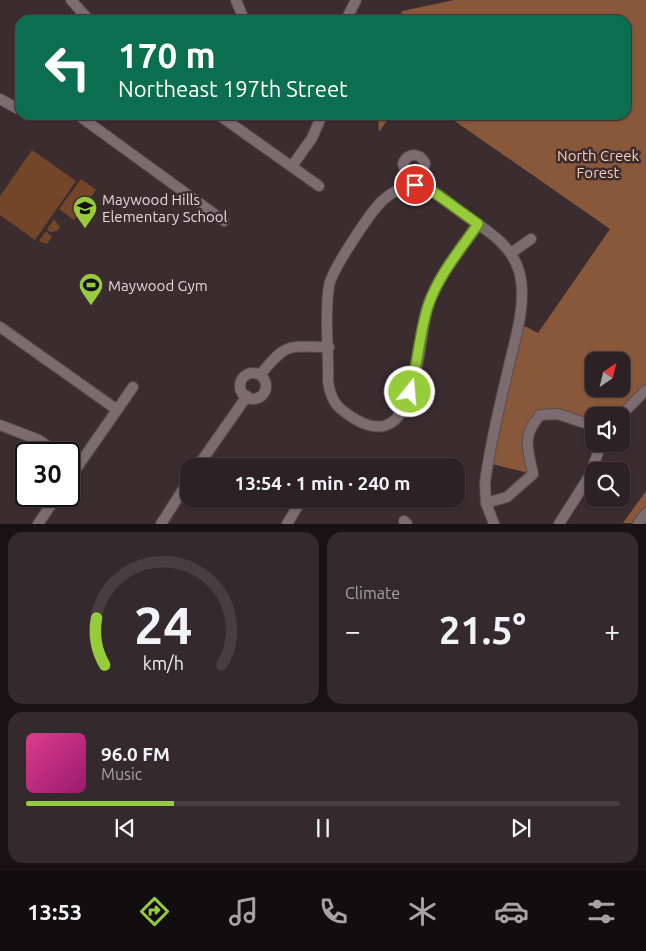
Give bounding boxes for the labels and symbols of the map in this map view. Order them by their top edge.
park label: North Creek Forest [557,147,639,181]
pin [394,164,436,206]
place label: Maywood Hills Elementary School [102,191,228,225]
school or university icon: Maywood Hills Elementary School [72,195,98,229]
sports icon: Maywood Gym [78,272,104,306]
place label: Maywood Gym [108,277,208,294]
north arrow [585,352,630,398]
position arrow [383,365,435,417]
speed limit sign: 30 [15,442,80,507]

